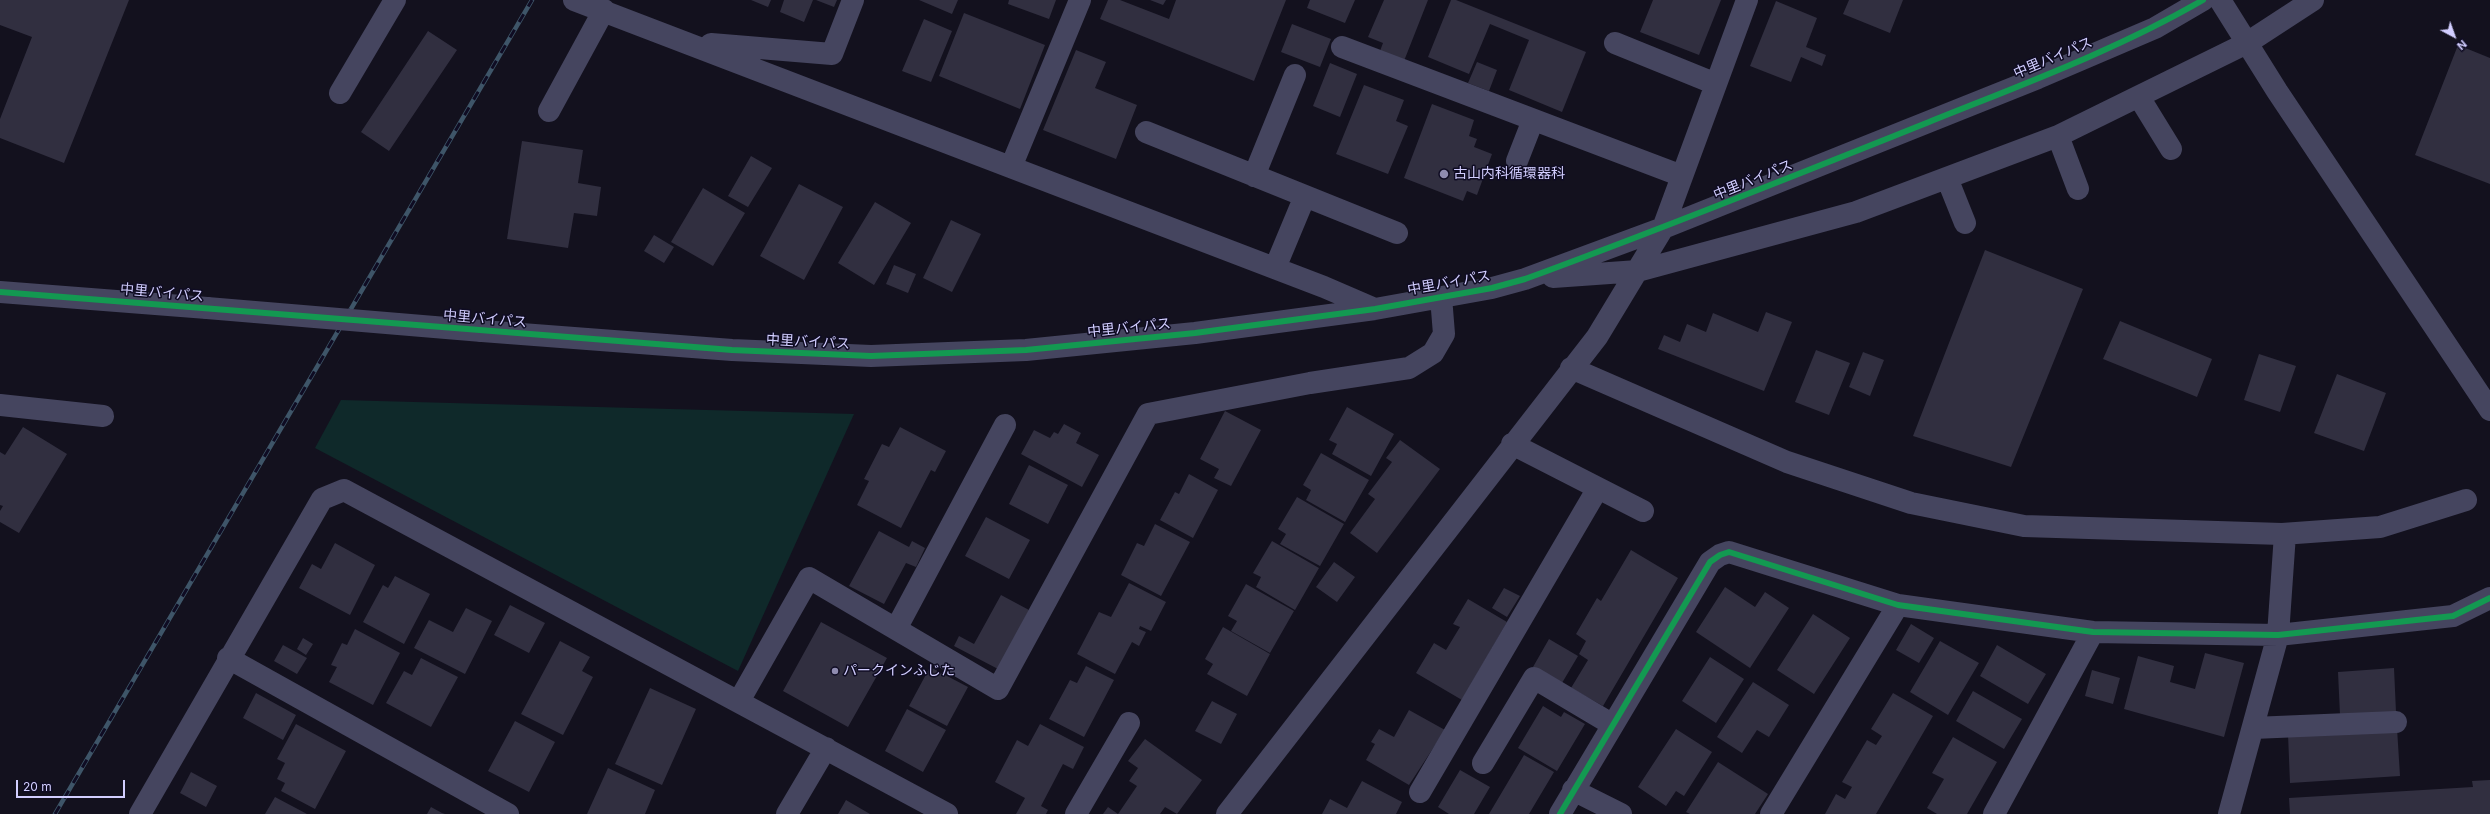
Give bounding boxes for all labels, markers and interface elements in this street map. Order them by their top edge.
north arrow [2434,16,2474,56]
street label: 中里バイパス [2011,34,2095,82]
text: N [2454,37,2470,53]
street label: 中里バイパス [1711,156,1795,204]
place label: 古山内科循環器科 [1453,166,1565,182]
marker: 古山内科循環器科 [1438,168,1450,180]
street label: 中里バイパス [1406,267,1492,299]
street label: 中里バイパス [119,281,205,305]
street label: 中里バイパス [442,307,528,331]
street label: 中里バイパス [1086,315,1172,341]
street label: 中里バイパス [766,331,850,353]
place label: パークインふじた [843,663,955,679]
marker: パークインふじた [830,666,840,676]
scale bar [18,772,127,798]
text: 20 m [23,779,52,794]

